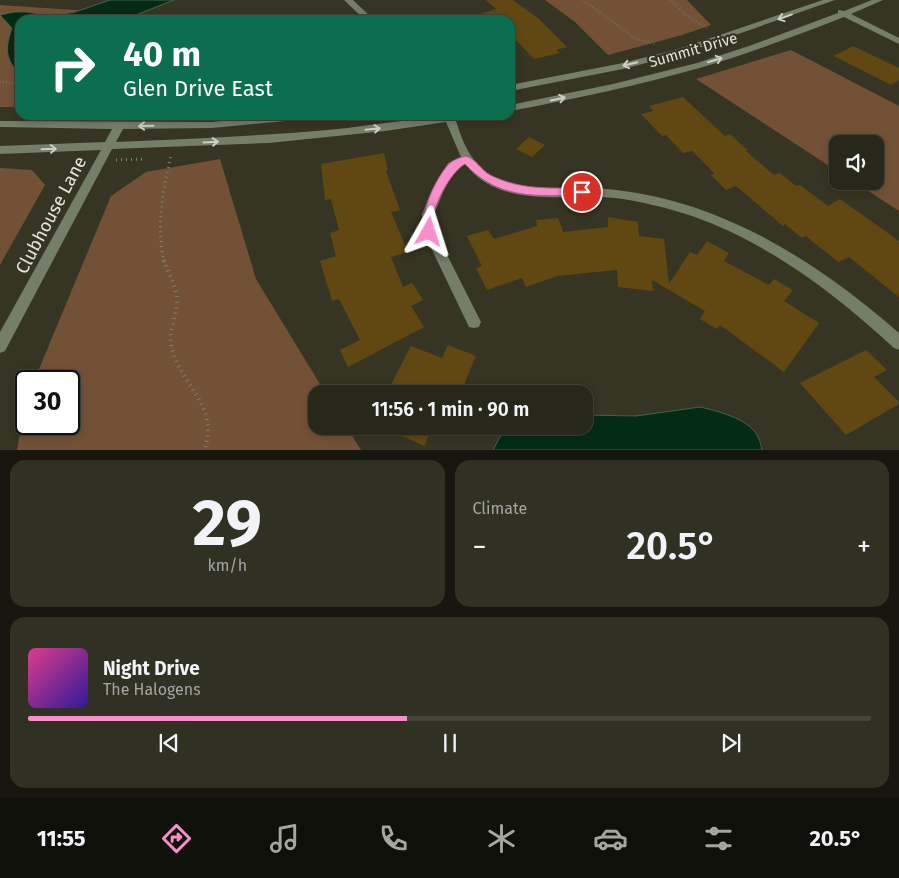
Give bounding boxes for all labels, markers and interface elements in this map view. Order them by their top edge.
one-way arrow [778,13,794,22]
street label: Summit Drive [647,29,739,71]
text: 40 m [123,33,201,75]
icon: right [40,35,105,100]
one-way arrow [707,54,723,64]
one-way arrow [623,60,639,69]
text: Glen Drive East [123,75,273,102]
one-way arrow [549,94,565,104]
one-way arrow [138,121,154,131]
one-way arrow [365,124,381,134]
map controls [829,135,884,190]
button: sound [829,135,884,190]
one-way arrow [202,137,219,147]
one-way arrow [40,144,56,153]
street label: Clubhouse Lane [11,153,91,277]
pin [561,171,603,213]
icon: arrive [568,178,596,206]
position arrow [402,205,454,257]
speed limit sign: 30 [15,370,80,435]
text: 11:56 · 1 min · 90 m [372,398,529,421]
text: 29 [193,484,262,562]
text: Climate [473,499,527,518]
text: 20.5° [627,523,717,569]
text: − [473,530,487,563]
text: + [857,530,871,563]
text: km/h [207,556,247,575]
text: Night Drive [103,657,200,680]
text: The Halogens [103,680,201,699]
icon: previous [155,729,183,757]
icon: pause [436,729,464,757]
icon: next [717,729,745,757]
icon: directions [159,821,194,856]
icon: music [267,821,302,856]
icon: phone [376,821,411,856]
icon: climate [484,821,519,856]
icon: car [593,821,628,856]
icon: filters [701,821,736,856]
text: 11:55 [37,825,86,852]
text: 20.5° [810,825,862,852]

